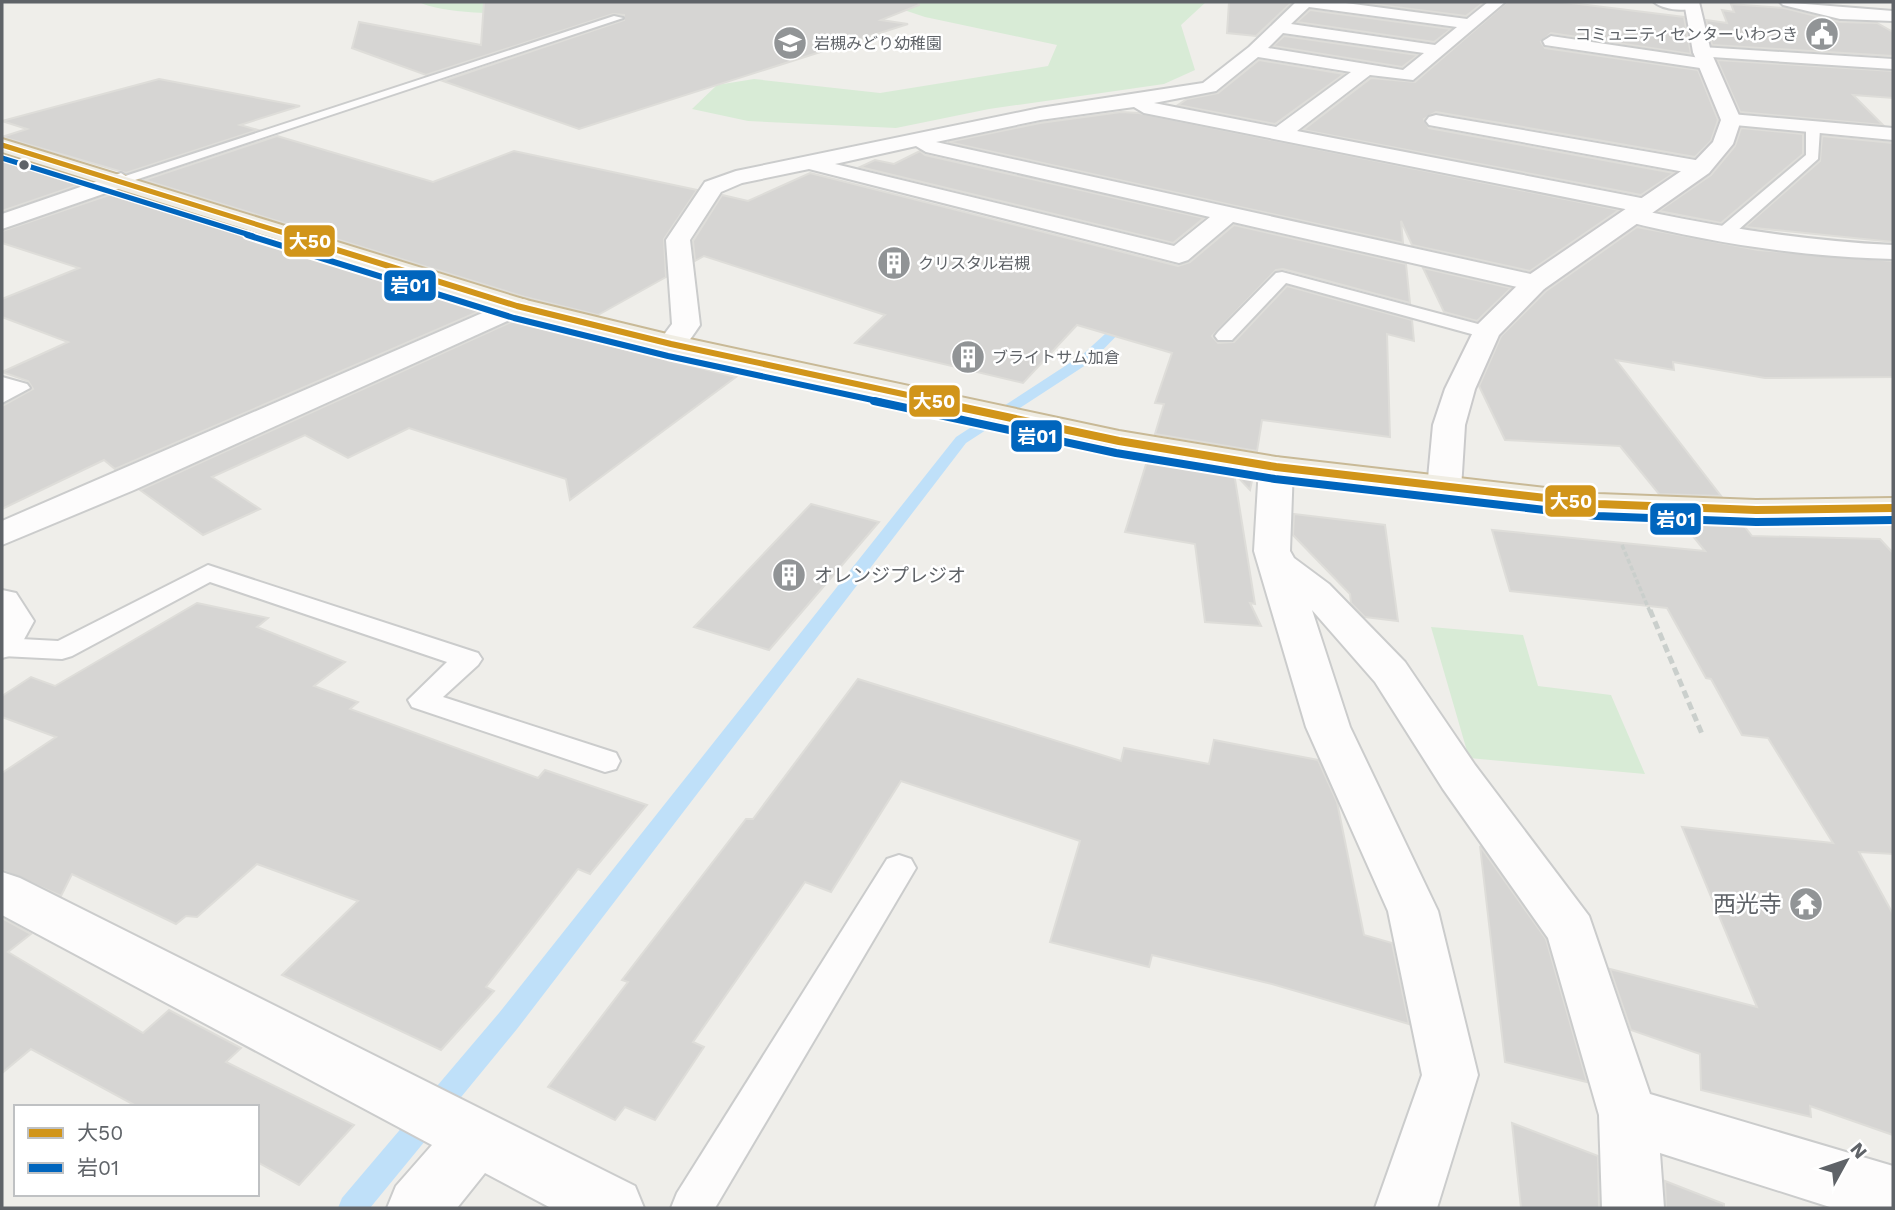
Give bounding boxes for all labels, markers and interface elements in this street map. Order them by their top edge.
public building icon: コミュニティセンターいわつき [1803,15,1841,53]
school or university icon: 岩槻みどり幼稚園 [771,24,809,62]
place label: コミュニティセンターいわつき [1575,25,1798,44]
place label: 岩槻みどり幼稚園 [814,34,942,53]
unlabelled marker [17,158,31,172]
line badge: 大50 [283,224,336,258]
text: 大50 [289,230,331,253]
building icon: クリスタル岩槻 [875,244,913,282]
place label: クリスタル岩槻 [918,254,1030,273]
line badge: 岩01 [383,269,437,302]
text: 岩01 [390,274,430,297]
building icon: ブライトサム加倉 [949,338,987,376]
place label: ブライトサム加倉 [992,348,1120,367]
line badge: 大50 [908,384,961,418]
text: 大50 [913,390,955,413]
line badge: 岩01 [1010,419,1063,453]
text: 岩01 [1017,425,1057,448]
line badge: 大50 [1544,484,1597,518]
text: 大50 [1550,490,1592,513]
line badge: 岩01 [1649,502,1702,536]
text: 岩01 [1656,508,1696,531]
building icon: オレンジプレジオ [770,556,808,594]
place label: オレンジプレジオ [814,564,966,587]
temple icon: 西光寺 [1787,885,1825,923]
place label: 西光寺 [1713,891,1782,918]
legend [14,1105,259,1196]
text: 大50 [77,1120,123,1145]
north arrow [1811,1126,1881,1196]
text: N [1845,1138,1872,1163]
text: 岩01 [77,1155,119,1180]

